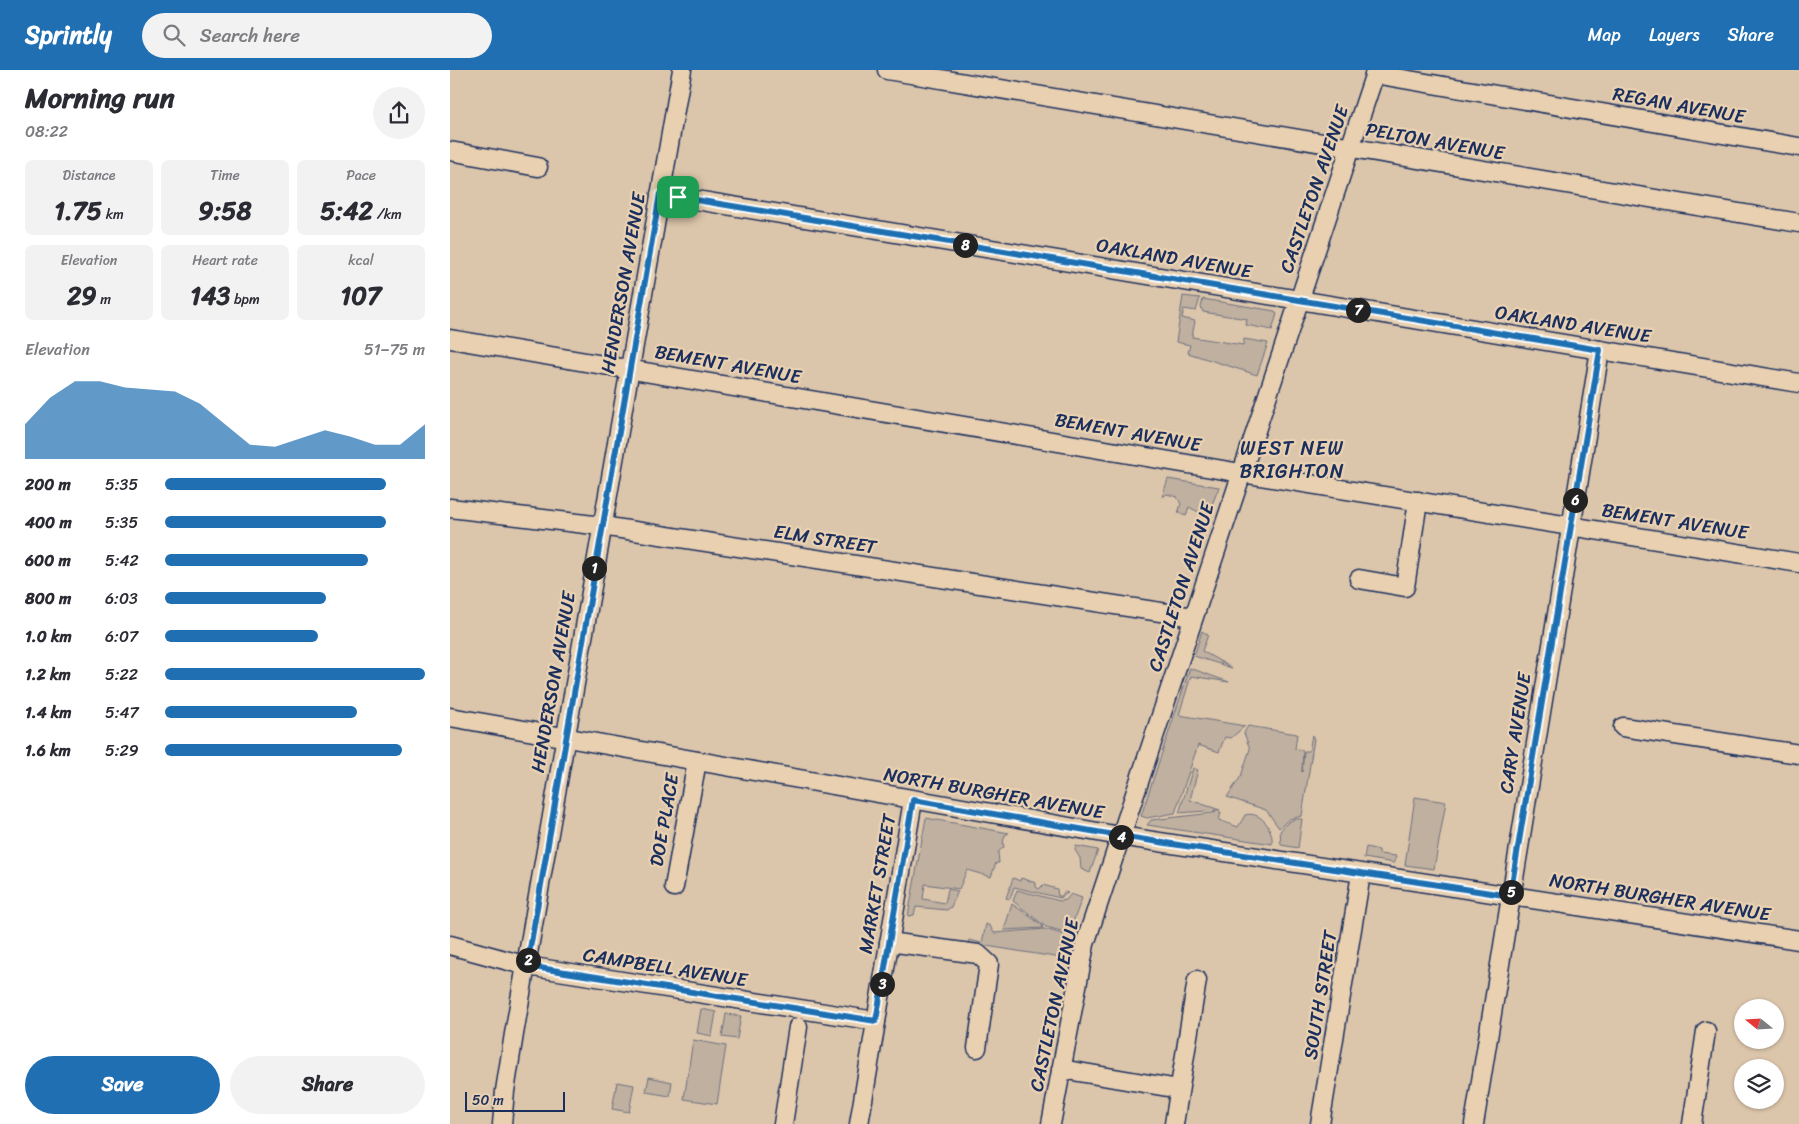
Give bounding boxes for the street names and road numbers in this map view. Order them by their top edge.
street label: REGAN AVENUE [1610,77,1749,133]
street label: CASTLETON AVENUE [1270,99,1359,278]
street label: PELTON AVENUE [1363,113,1508,170]
street label: HENDERSON AVENUE [591,188,655,376]
street label: OAKLAND AVENUE [1094,228,1256,288]
street label: OAKLAND AVENUE [1493,295,1655,353]
street label: BEMENT AVENUE [652,335,805,393]
street label: BEMENT AVENUE [1052,403,1205,461]
street label: BEMENT AVENUE [1599,493,1752,549]
street label: CASTLETON AVENUE [1138,497,1224,676]
street label: ELM STREET [771,515,880,564]
street label: HENDERSON AVENUE [521,587,585,775]
street label: CARY AVENUE [1489,669,1541,796]
street label: NORTH BURGHER AVENUE [881,757,1108,829]
street label: DOE PLACE [640,769,689,869]
street label: MARKET STREET [849,811,906,956]
street label: NORTH BURGHER AVENUE [1547,863,1774,931]
street label: CASTLETON AVENUE [1020,914,1089,1094]
street label: SOUTH STREET [1294,927,1347,1062]
street label: CAMPBELL AVENUE [581,938,751,996]

